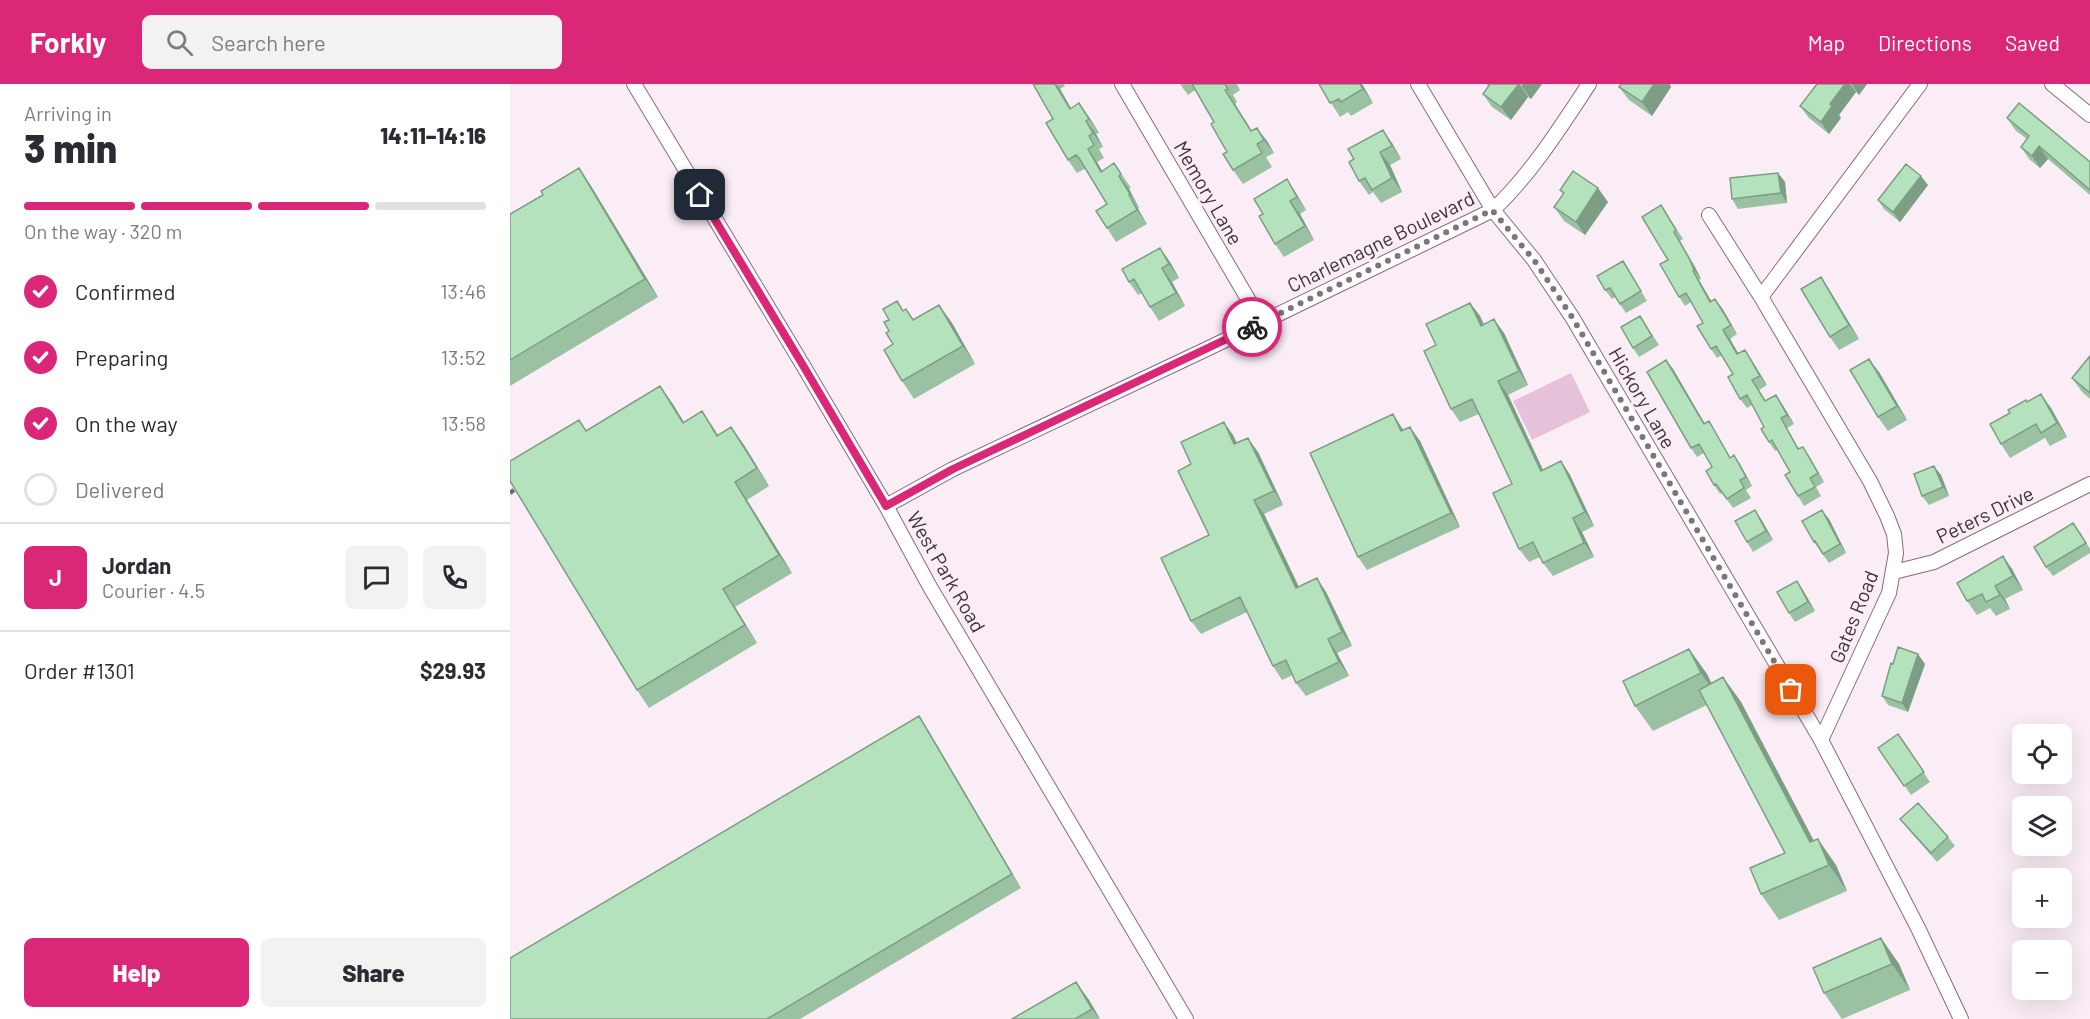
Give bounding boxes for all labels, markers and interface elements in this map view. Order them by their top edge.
search box [142,15,562,69]
text: Forkly [30,25,106,59]
icon: search [163,26,196,59]
text: Search here [211,29,326,55]
text: Map [1808,30,1845,55]
text: Directions [1878,30,1972,55]
text: Saved [2005,30,2060,55]
text: Arriving in [24,101,112,125]
text: 14:11–14:16 [380,122,486,148]
text: 3 min [24,124,117,171]
street label: Memory Lane [1169,136,1248,249]
pin [674,169,725,220]
icon: home [683,178,716,211]
street label: Charlemagne Boulevard [1283,185,1478,297]
text: On the way · 320 m [24,219,182,243]
icon: check [24,275,57,308]
text: Confirmed [75,278,175,304]
text: 13:46 [441,279,486,303]
courier [1222,297,1282,357]
icon: bike [1236,311,1269,344]
icon: check [24,341,57,374]
street label: Hickory Lane [1604,343,1682,452]
text: Preparing [75,344,168,370]
text: 13:52 [441,345,486,369]
icon: check [24,407,57,440]
text: On the way [75,410,178,436]
text: 13:58 [441,411,486,435]
text: Delivered [75,476,164,502]
street label: Peters Drive [1932,480,2037,548]
street label: West Park Road [903,507,991,636]
button: chat [345,546,408,609]
button: phone [423,546,486,609]
text: Jordan [102,552,171,578]
text: J [49,564,62,590]
street label: Gates Road [1824,567,1882,666]
text: Courier · 4.5 [102,578,205,602]
text: Order #1301 [24,657,135,683]
text: $29.93 [420,657,486,683]
pin [1765,664,1816,715]
icon: bag [1774,673,1807,706]
map controls [2012,724,2072,1000]
button: locate [2012,724,2072,784]
button: layers [2012,796,2072,856]
button: + [2012,868,2072,928]
button: Help [24,938,249,1007]
button: Share [261,938,486,1007]
button: − [2012,940,2072,1000]

